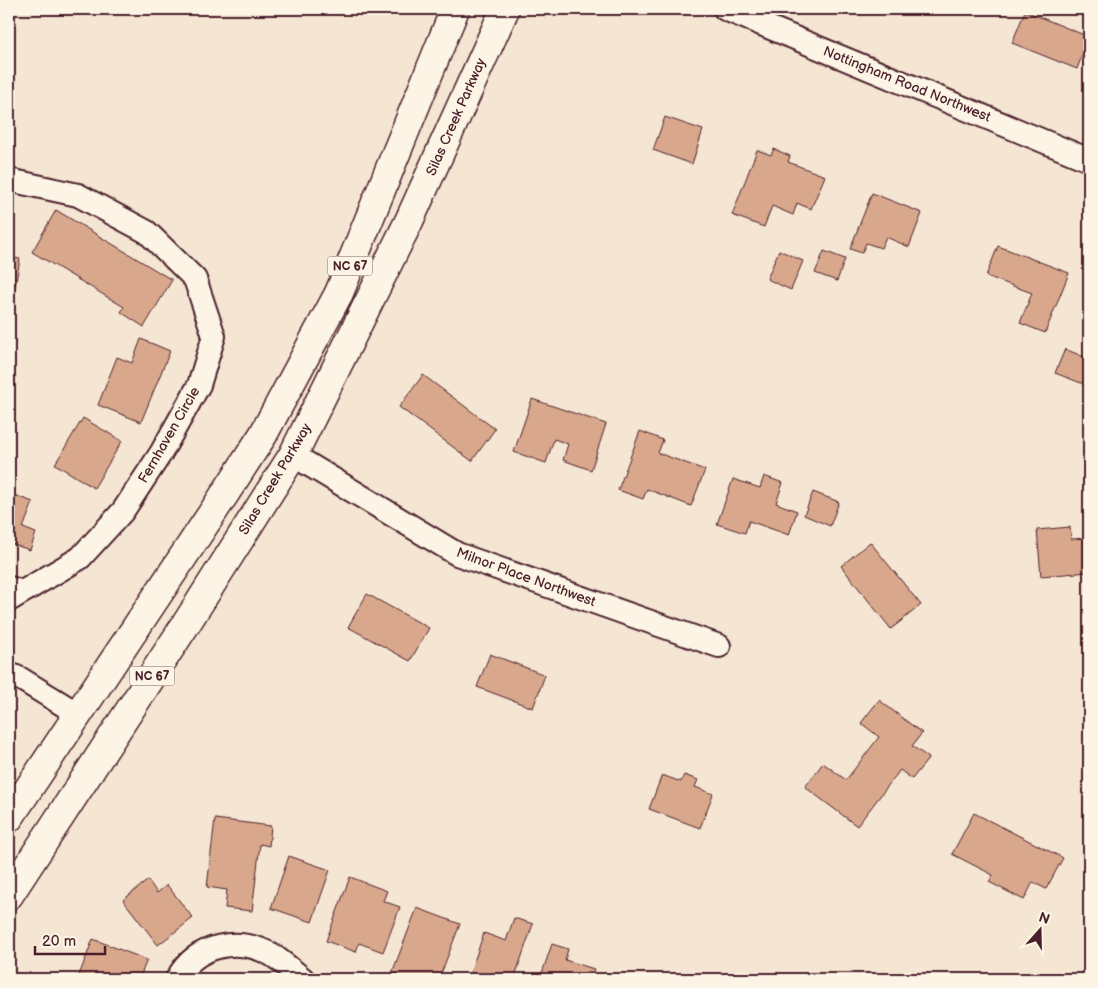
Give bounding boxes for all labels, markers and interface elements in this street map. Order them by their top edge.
street label: Nottingham Road Northwest [821,43,994,126]
street label: Silas Creek Parkway [422,55,490,178]
road number: NC 67 [328,256,372,276]
street label: Fernhaven Circle [135,384,203,486]
street label: Silas Creek Parkway [235,420,315,538]
street label: Milnor Place Northwest [454,544,599,610]
road number: NC 67 [130,666,174,686]
north arrow [1016,906,1066,956]
text: N [1036,908,1052,928]
scale bar [35,923,105,955]
text: 20 m [42,932,76,951]

